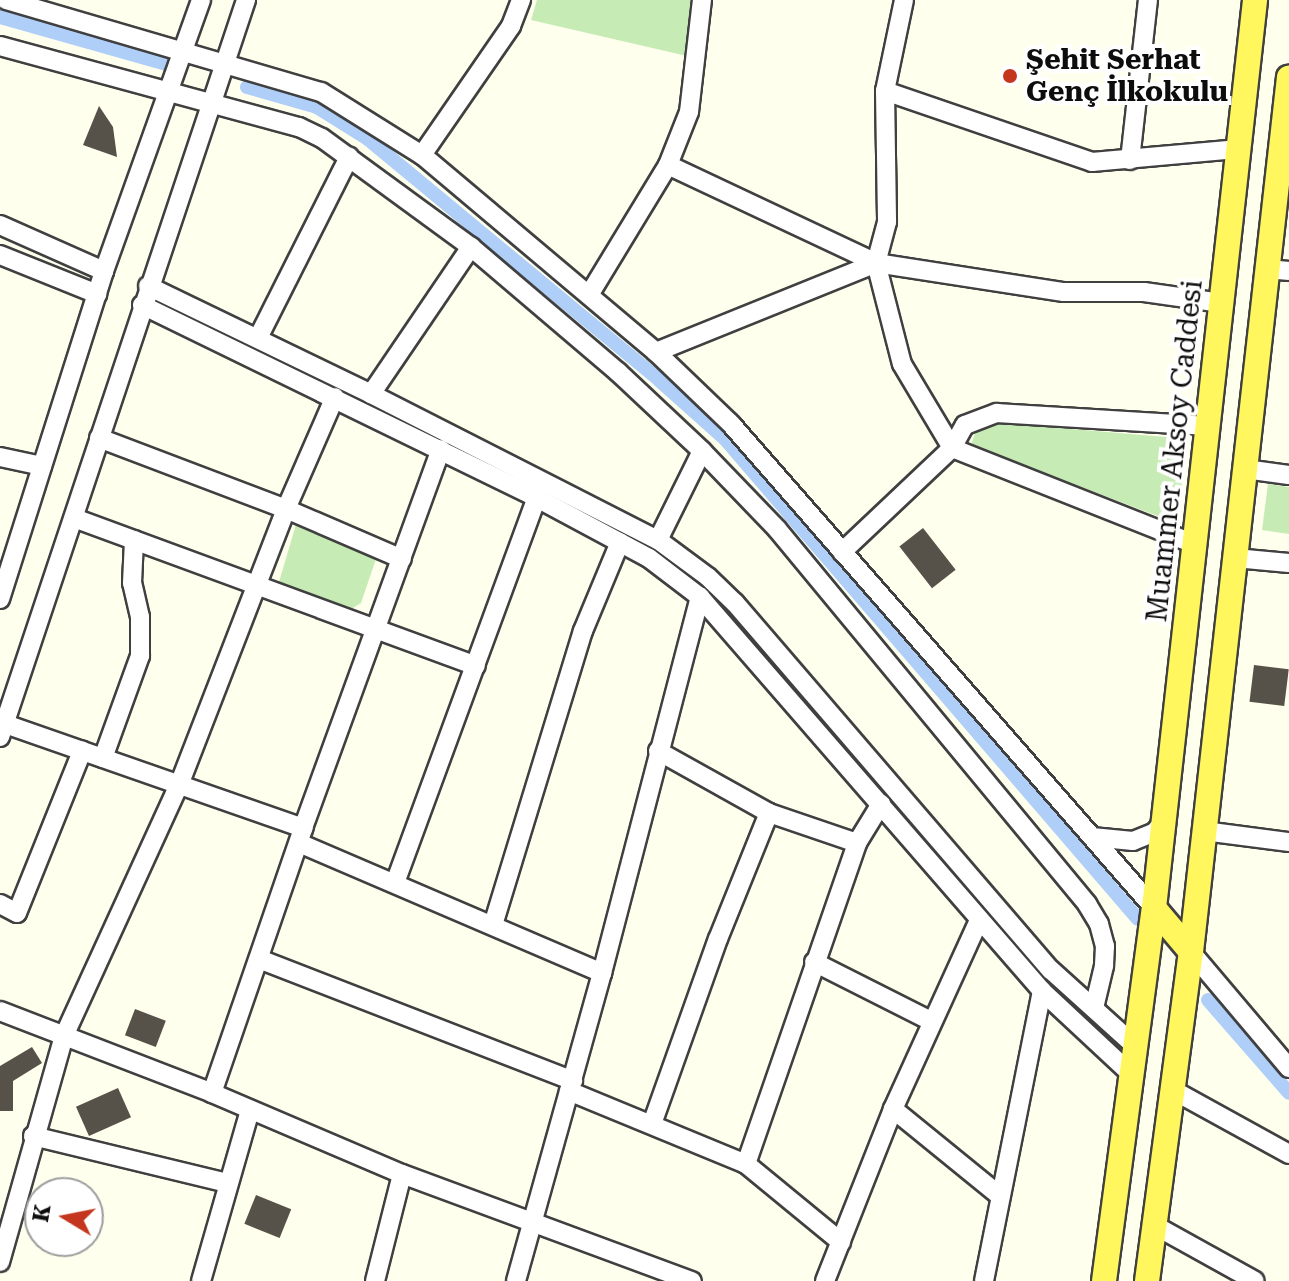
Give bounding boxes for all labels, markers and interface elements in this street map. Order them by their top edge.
place label: Şehit Serhat Genç İlkokulu [1026,43,1228,109]
marker: Şehit Serhat Genç İlkokulu [1001,67,1019,85]
street label: Muammer Aksoy Caddesi [1140,278,1210,624]
north arrow [24,1177,104,1257]
text: K [28,1202,56,1224]

